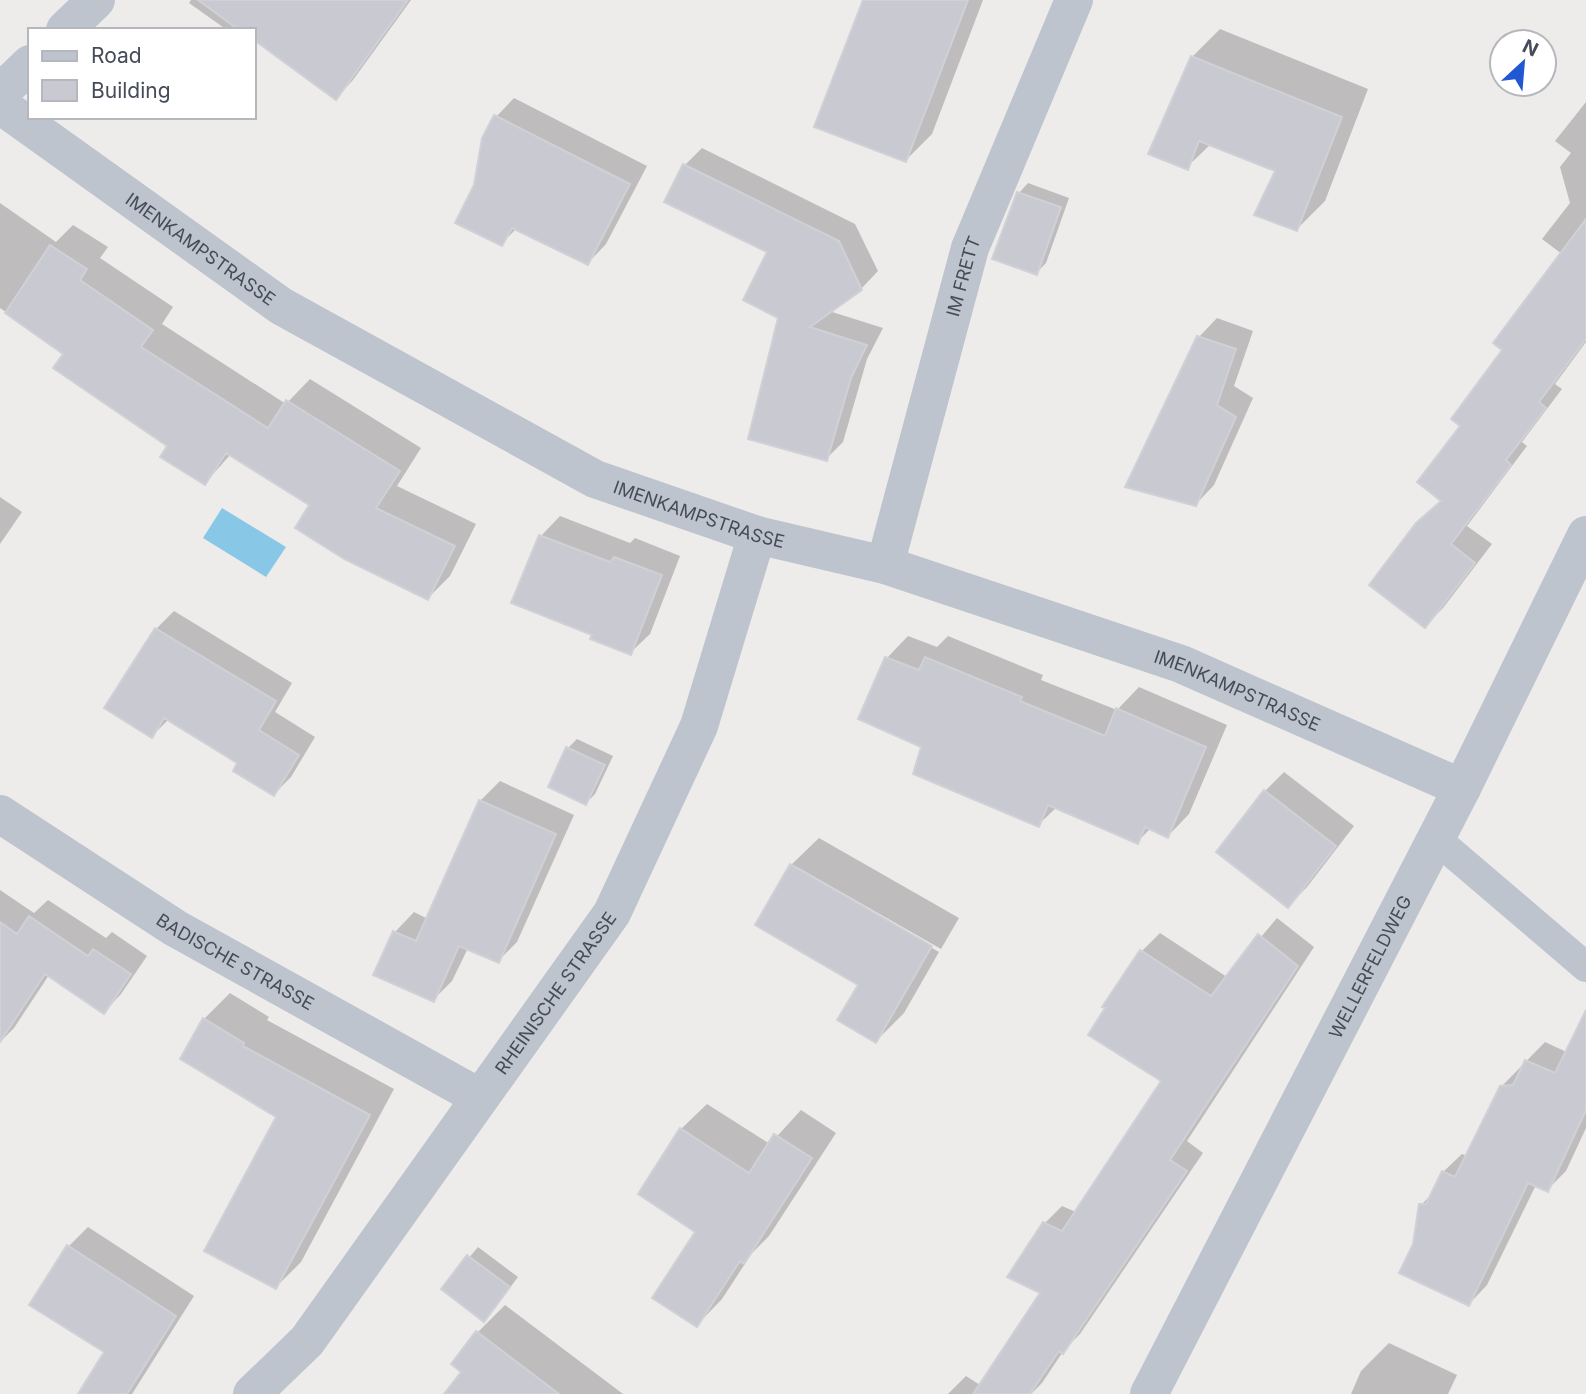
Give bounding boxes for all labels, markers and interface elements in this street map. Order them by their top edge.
legend [28,28,256,119]
north arrow [1488,28,1558,98]
text: N [1519,35,1542,62]
text: Road [91,43,142,68]
text: Building [91,78,171,103]
street label: IMENKAMPSTRASSE [122,188,280,309]
street label: IM FRETT [942,233,984,319]
street label: IMENKAMPSTRASSE [611,476,787,552]
street label: IMENKAMPSTRASSE [1152,645,1324,735]
street label: WELLERFELDWEG [1324,892,1415,1042]
street label: RHEINISCHE STRASSE [490,908,620,1078]
street label: BADISCHE STRASSE [153,909,318,1014]

